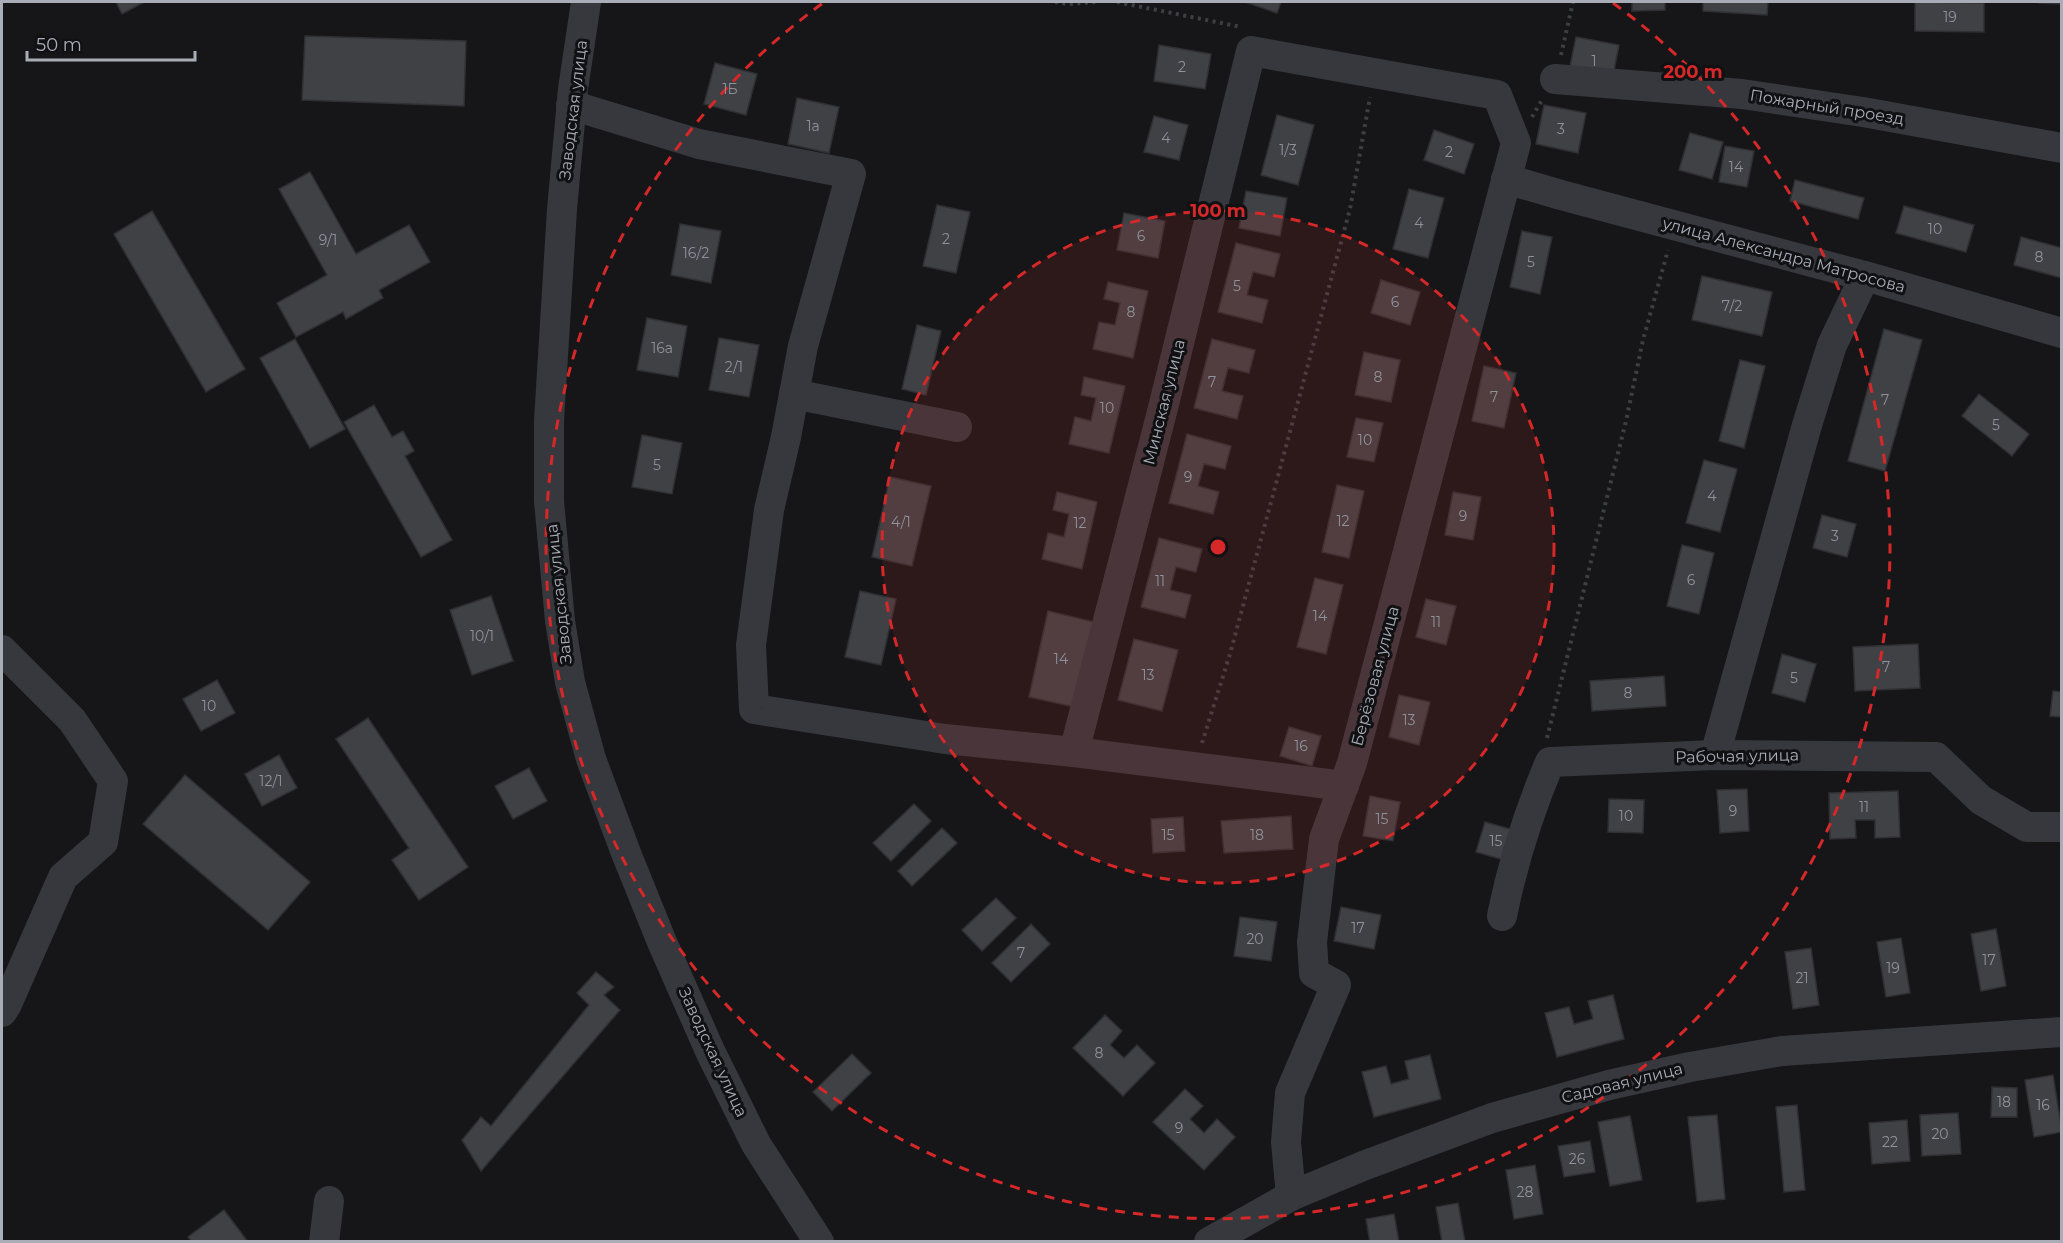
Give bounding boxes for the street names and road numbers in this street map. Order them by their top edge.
street label: Заводская улица [555,39,591,181]
street label: Пожарный проезд [1749,85,1905,129]
street label: улица Александра Матросова [1660,213,1908,297]
street label: Минская улица [1139,337,1189,467]
street label: Заводская улица [542,523,576,665]
street label: Берёзовая улица [1347,604,1403,748]
street label: Рабочая улица [1675,745,1799,767]
street label: Заводская улица [675,984,751,1120]
street label: Садовая улица [1559,1059,1685,1107]

